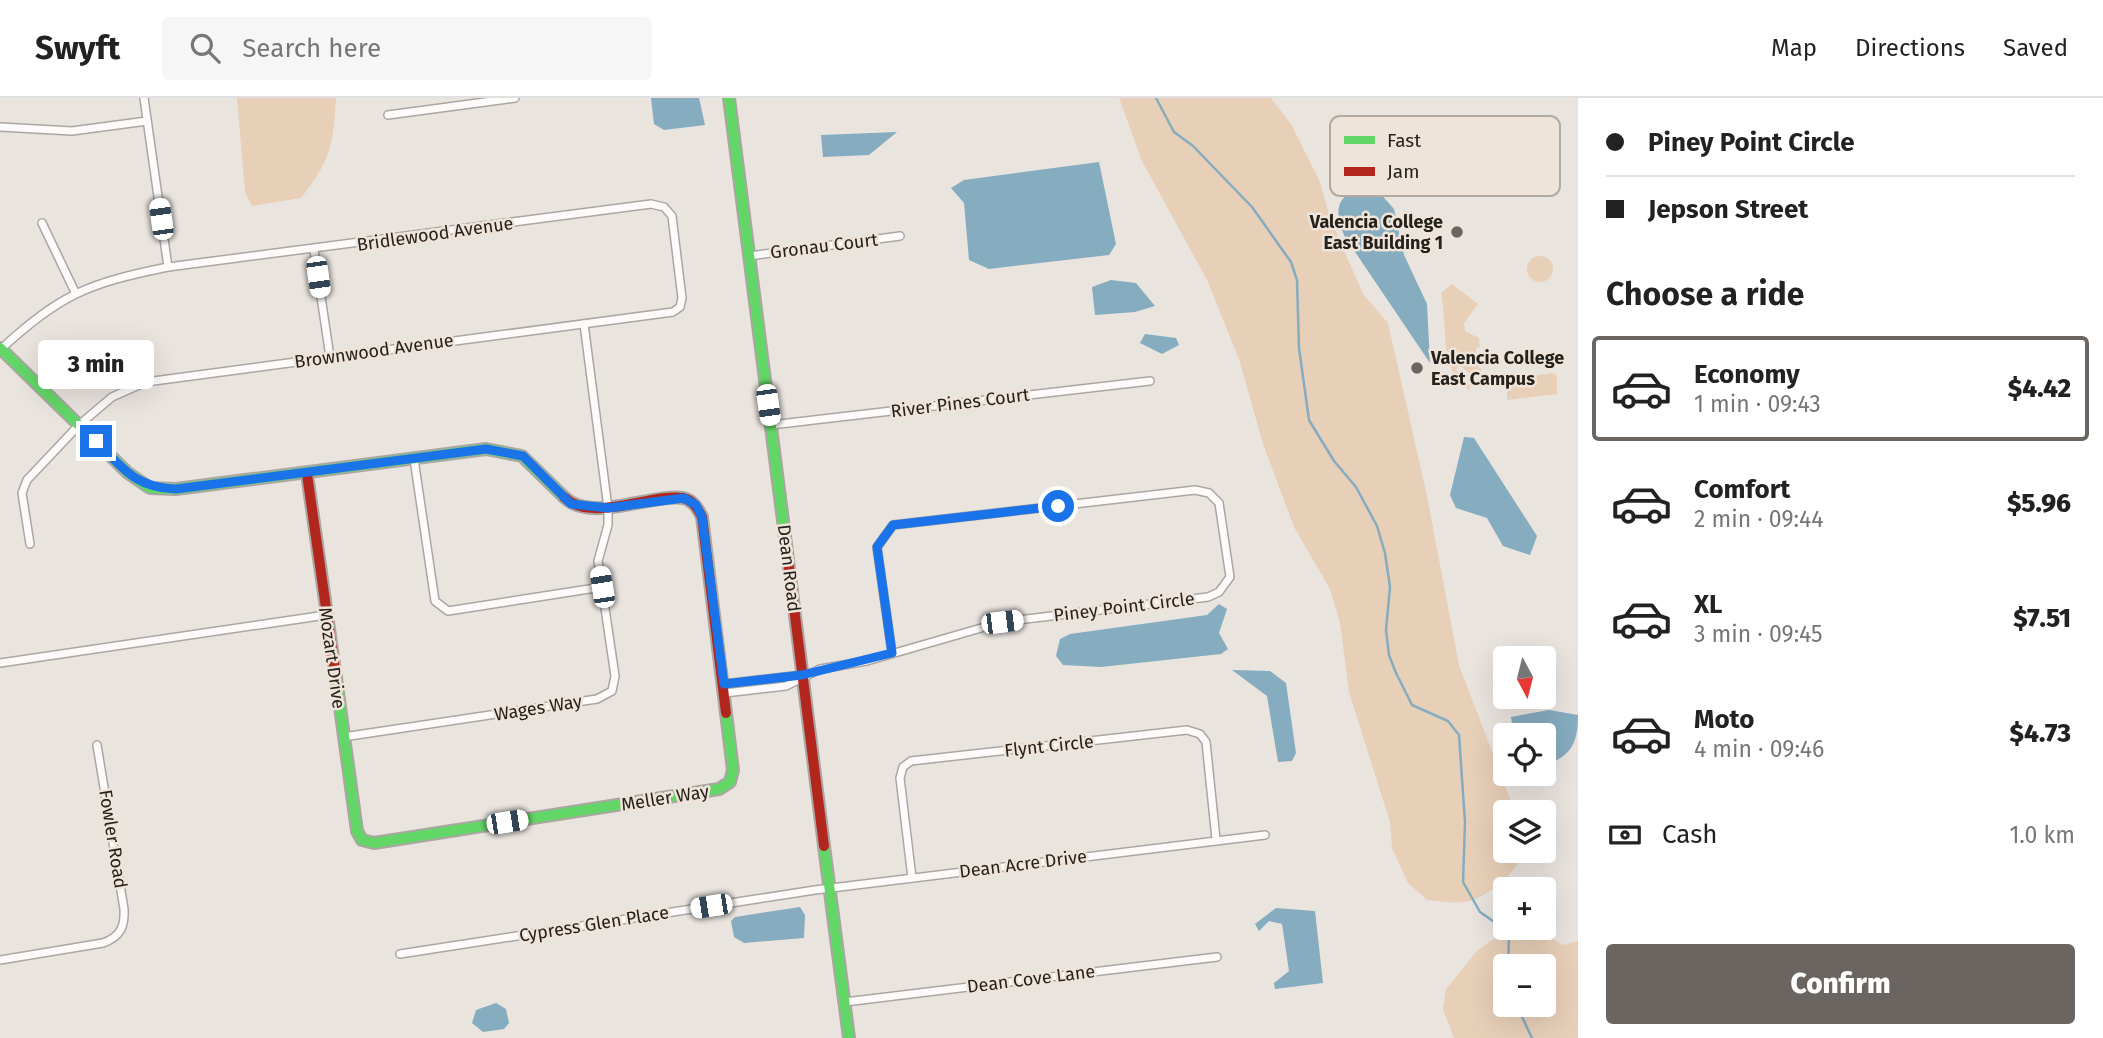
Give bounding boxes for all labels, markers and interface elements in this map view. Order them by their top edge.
search box [162,17,652,80]
text: Swyft [35,28,120,68]
icon: search [186,29,224,67]
text: Search here [242,33,381,64]
text: Map [1771,34,1817,62]
text: Directions [1855,34,1965,62]
text: Saved [2003,34,2068,62]
legend [1330,116,1560,196]
text: Piney Point Circle [1648,127,1855,158]
text: Fast [1387,129,1421,152]
text: Jam [1387,160,1419,183]
text: Jepson Street [1648,194,1808,225]
car [148,197,175,241]
place label: Valencia College East Building 1 [1309,211,1443,254]
street label: Bridlewood Avenue [355,212,515,256]
marker: Valencia College East Building 1 [1449,224,1465,240]
street label: Gronau Court [769,228,879,264]
car [305,255,332,299]
text: Choose a ride [1606,275,1804,313]
street label: Brownwood Avenue [293,329,455,373]
callout: 3 min [38,340,154,388]
place label: Valencia College East Campus [1430,347,1564,390]
text: 3 min [68,350,124,378]
icon: car [1610,357,1673,420]
text: Economy [1694,359,1800,390]
marker: Valencia College East Campus [1409,360,1425,376]
text: $4.42 [2008,373,2071,404]
car [755,383,782,427]
street label: River Pines Court [889,384,1031,422]
text: 1 min · 09:43 [1694,390,1821,418]
route end [80,425,112,457]
icon: car [1610,472,1673,535]
text: Comfort [1694,474,1790,505]
text: $5.96 [2007,488,2071,519]
route start [1042,490,1074,522]
text: 2 min · 09:44 [1694,505,1823,533]
street label: Dean Road [773,523,805,613]
car [589,565,616,609]
street label: Piney Point Circle [1052,587,1196,627]
icon: car [1610,587,1673,650]
text: XL [1694,589,1722,620]
text: $7.51 [2013,603,2071,634]
street label: Mozart Drive [314,606,350,710]
car [980,609,1025,635]
text: 3 min · 09:45 [1694,620,1823,648]
north arrow [1493,646,1556,709]
map controls [1493,646,1556,1017]
street label: Wages Way [492,690,584,726]
icon: car [1610,702,1673,765]
text: Moto [1694,704,1754,735]
text: $4.73 [2010,718,2071,749]
button: locate [1493,723,1556,786]
street label: Flynt Circle [1003,730,1095,762]
text: 4 min · 09:46 [1694,735,1824,763]
street label: Meller Way [620,780,711,816]
street label: Fowler Road [94,788,132,890]
button: layers [1493,800,1556,863]
car [485,808,530,836]
icon: cash [1606,816,1644,854]
text: Cash [1662,819,1718,850]
text: 1.0 km [2009,821,2075,849]
street label: Dean Acre Drive [958,845,1088,883]
button: + [1493,877,1556,940]
car [689,892,734,920]
street label: Cypress Glen Place [518,901,670,947]
button: Confirm [1606,944,2075,1024]
button: − [1493,954,1556,1017]
street label: Dean Cove Lane [966,960,1096,998]

